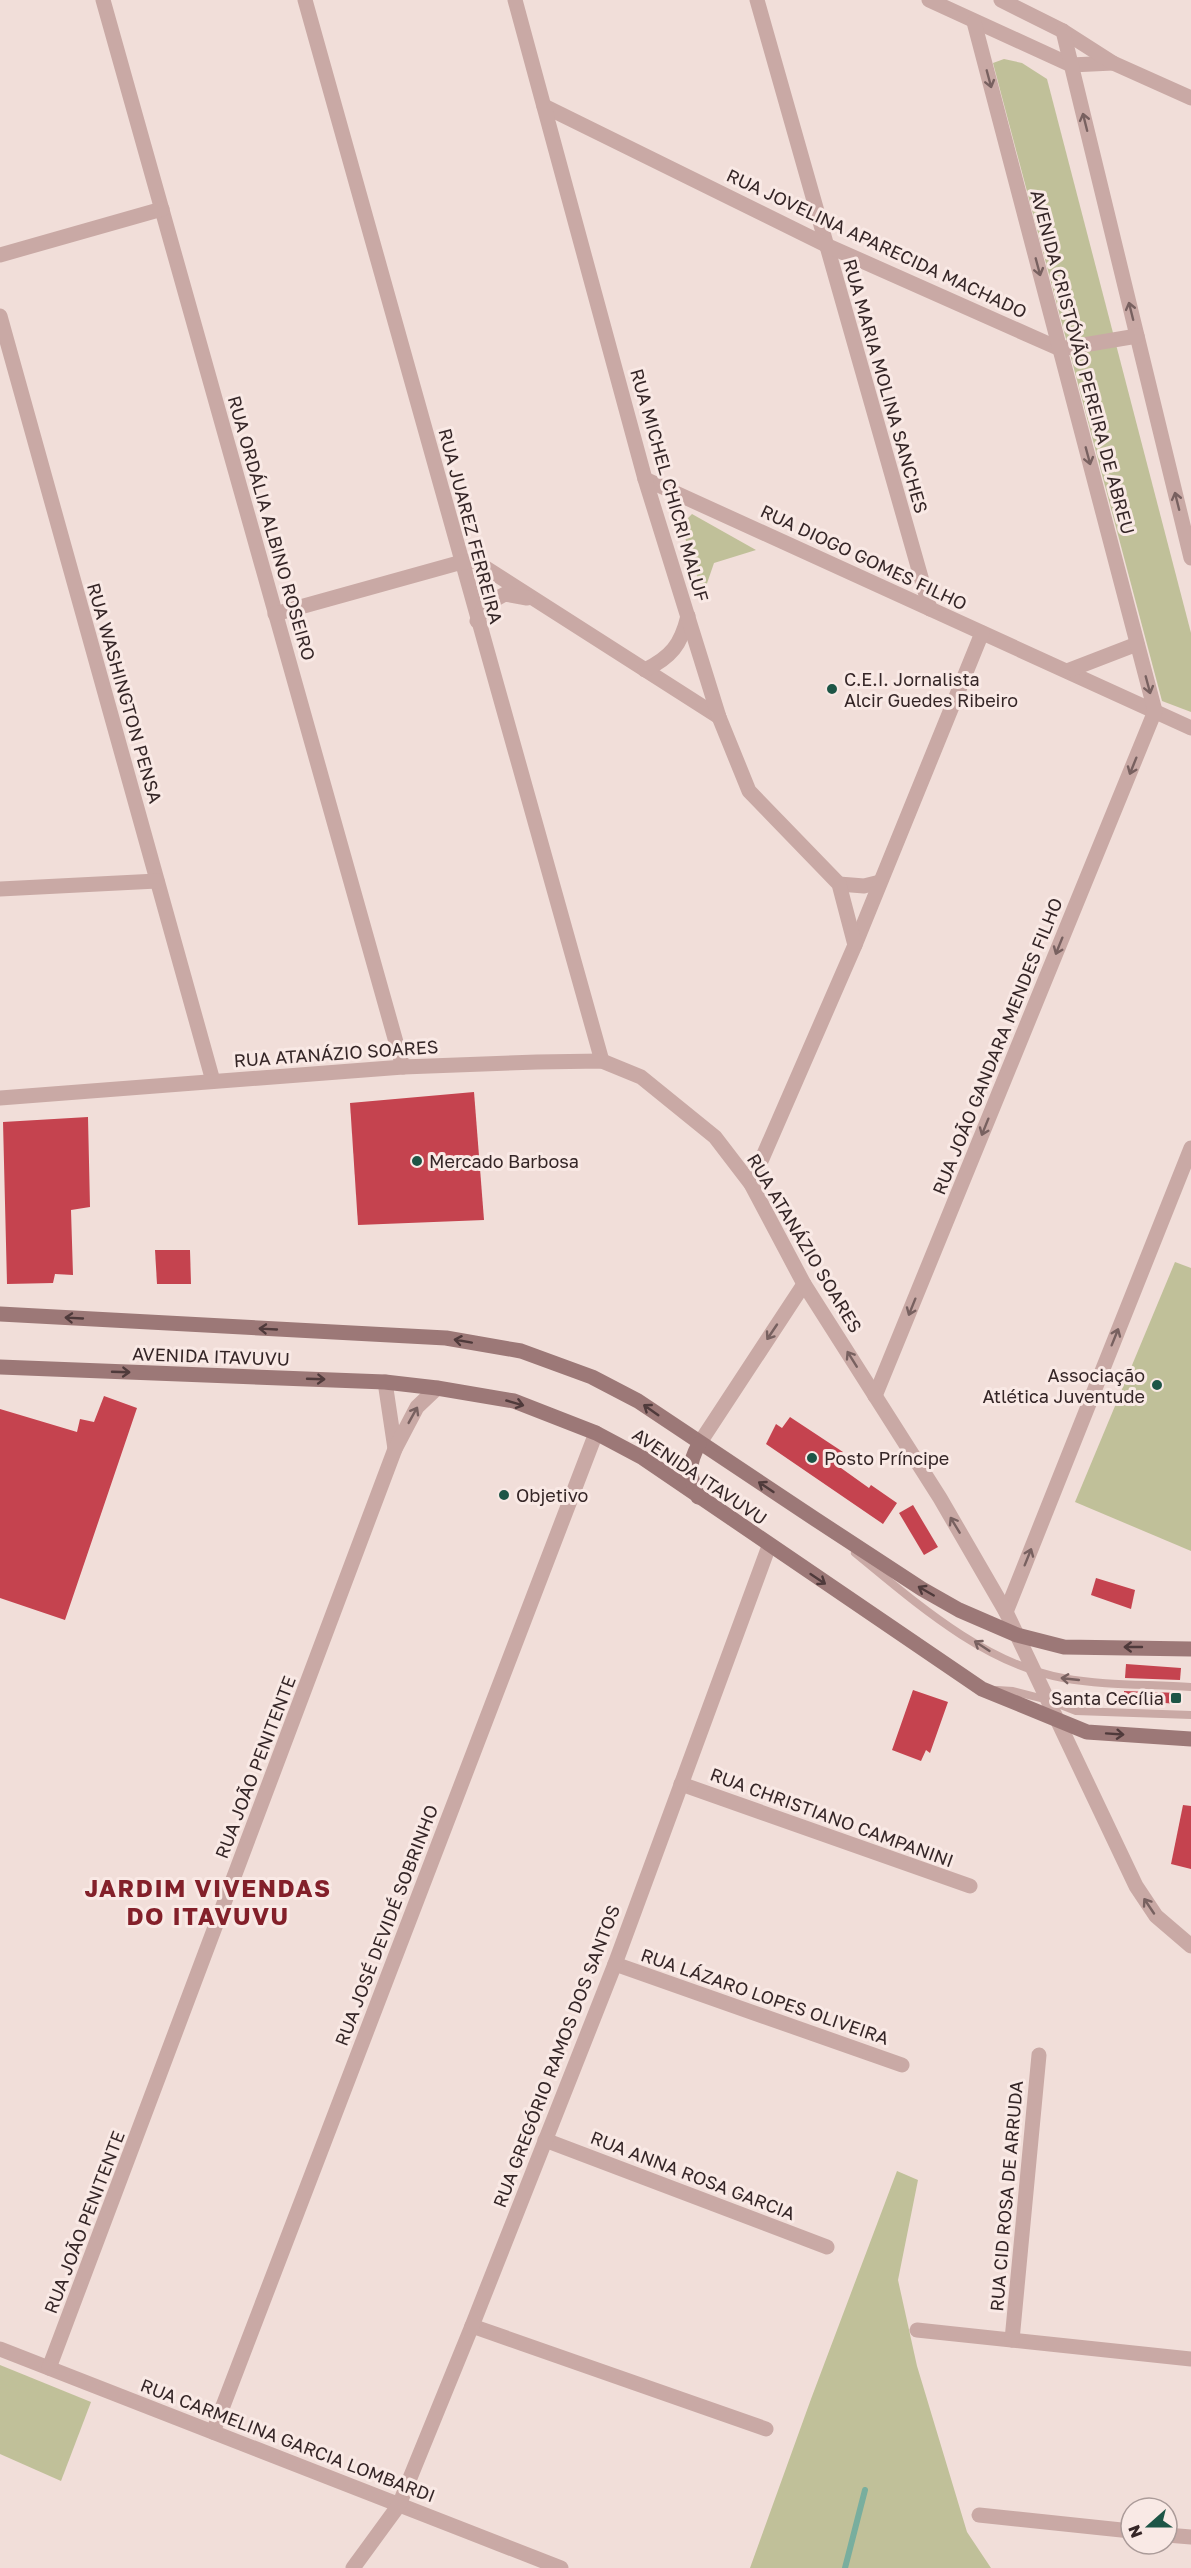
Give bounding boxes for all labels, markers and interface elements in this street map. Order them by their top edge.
one-way arrow [984,69,995,88]
one-way arrow [1078,113,1090,132]
street label: RUA JOVELINA APARECIDA MACHADO [723,164,1031,322]
street label: AVENIDA CRISTÓVÃO PEREIRA DE ABREU [1026,187,1140,537]
street label: RUA MARIA MOLINA SANCHES [839,256,933,516]
one-way arrow [1033,257,1045,276]
one-way arrow [1125,302,1137,321]
street label: RUA MICHEL CHICRI MALUF [626,366,714,604]
street label: RUA ORDÁLIA ALBINO ROSEIRO [224,393,320,663]
street label: RUA JUAREZ FERREIRA [434,426,508,626]
one-way arrow [1082,446,1094,465]
one-way arrow [1171,492,1183,511]
street label: RUA DIOGO GOMES FILHO [757,499,971,615]
street label: RUA WASHINGTON PENSA [83,580,167,806]
place label: C.E.I. Jornalista Alcir Guedes Ribeiro [844,668,1018,711]
one-way arrow [1142,675,1154,694]
marker: C.E.I. Jornalista Alcir Guedes Ribeiro [825,682,839,696]
one-way arrow [1127,756,1138,774]
street label: RUA JOÃO GANDARA MENDES FILHO [927,894,1067,1198]
one-way arrow [1053,936,1064,955]
street label: RUA ATANÁZIO SOARES [233,1035,439,1071]
one-way arrow [979,1117,990,1136]
place label: Mercado Barbosa [429,1150,579,1172]
street label: RUA ATANÁZIO SOARES [743,1150,867,1336]
marker: Mercado Barbosa [410,1154,424,1168]
one-way arrow [906,1298,917,1316]
one-way arrow [64,1312,84,1323]
one-way arrow [259,1323,279,1334]
one-way arrow [766,1323,778,1340]
one-way arrow [1111,1328,1122,1347]
one-way arrow [454,1335,473,1346]
street label: AVENIDA ITAVUVU [132,1342,290,1370]
one-way arrow [846,1351,858,1368]
place label: Associação Atlética Juventude [982,1364,1145,1407]
one-way arrow [111,1366,131,1377]
one-way arrow [306,1374,326,1385]
marker: Associação Atlética Juventude [1150,1378,1164,1392]
one-way arrow [505,1398,524,1409]
one-way arrow [643,1404,660,1416]
one-way arrow [408,1407,419,1425]
street label: AVENIDA ITAVUVU [628,1423,772,1529]
place label: Posto Príncipe [824,1447,949,1469]
marker: Posto Príncipe [805,1451,819,1465]
one-way arrow [758,1481,775,1493]
place label: Objetivo [516,1484,588,1506]
marker: Objetivo [497,1488,511,1502]
one-way arrow [949,1517,961,1534]
one-way arrow [1023,1548,1034,1567]
one-way arrow [809,1573,825,1585]
one-way arrow [918,1585,935,1597]
one-way arrow [974,1640,991,1652]
one-way arrow [1123,1641,1143,1653]
street label: RUA JOÃO PENITENTE [210,1673,300,1861]
one-way arrow [1060,1673,1080,1684]
place label: Santa Cecília [1051,1687,1164,1709]
marker: Santa Cecília [1169,1691,1183,1705]
one-way arrow [1105,1729,1125,1740]
street label: RUA CHRISTIANO CAMPANINI [707,1763,957,1871]
street label: RUA JOSÉ DEVIDÉ SOBRINHO [330,1801,442,2049]
district label: JARDIM VIVENDAS DO ITAVUVU [85,1873,332,1930]
one-way arrow [1143,1898,1155,1915]
street label: RUA GREGÓRIO RAMOS DOS SANTOS [488,1901,624,2211]
street label: RUA LÁZARO LOPES OLIVEIRA [638,1943,892,2049]
street label: RUA CID ROSA DE ARRUDA [985,2080,1027,2312]
street label: RUA ANNA ROSA GARCIA [588,2126,798,2224]
street label: RUA JOÃO PENITENTE [39,2128,129,2316]
street label: RUA CARMELINA GARCIA LOMBARDI [138,2374,438,2506]
north arrow [1119,2496,1179,2556]
text: N [1123,2522,1147,2541]

